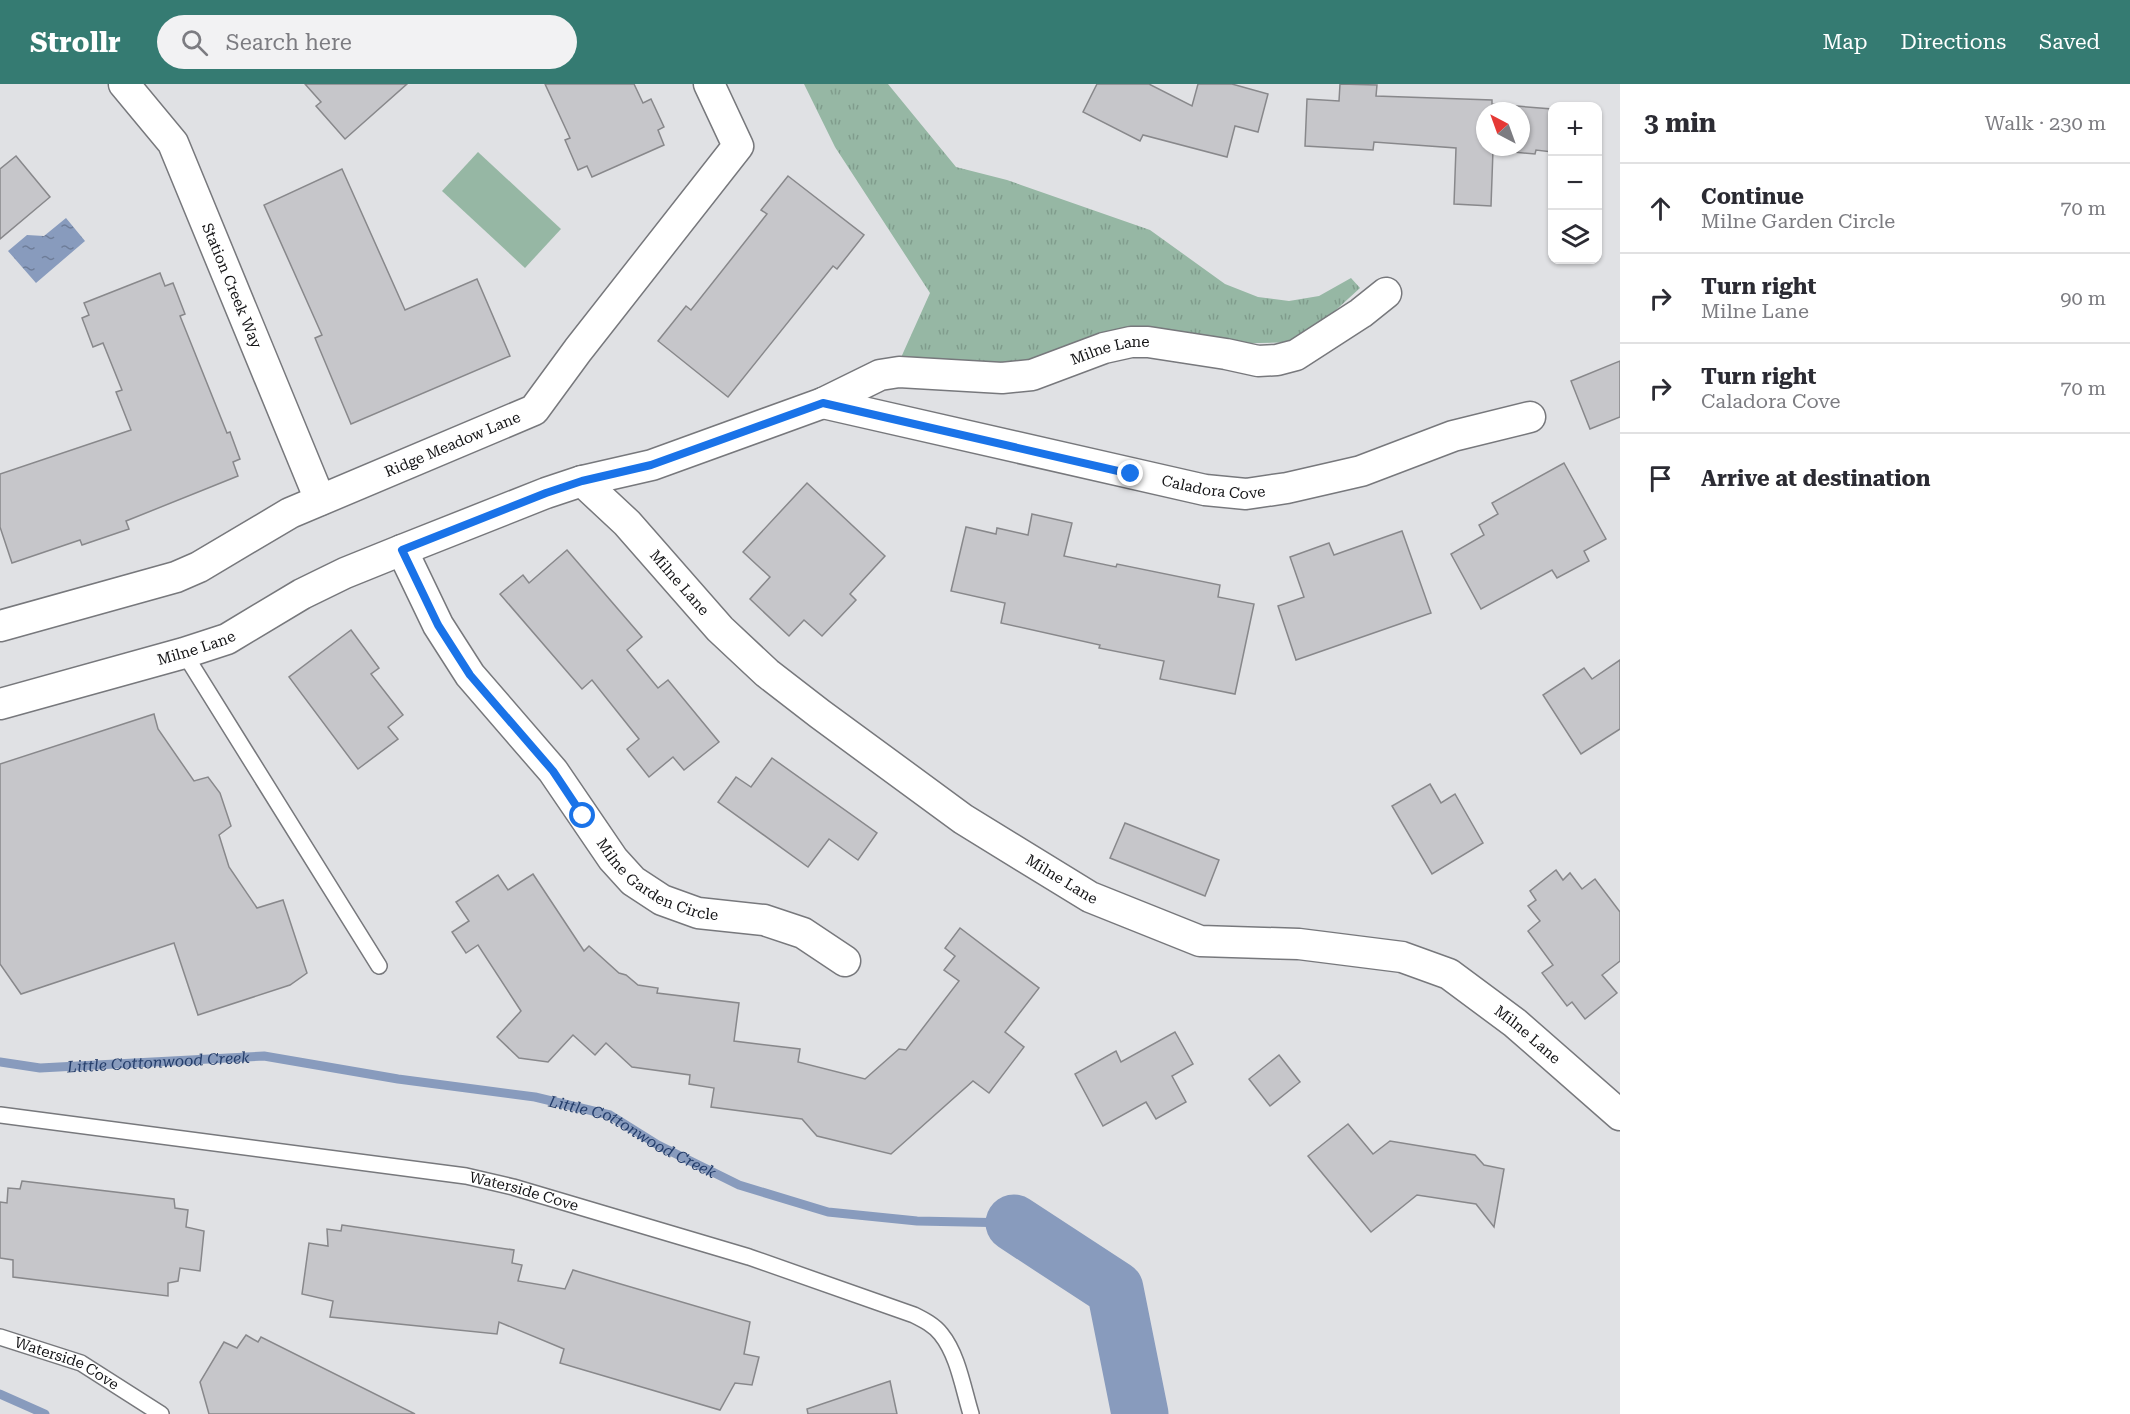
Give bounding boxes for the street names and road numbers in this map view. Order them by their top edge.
street label: Station Creek Way [198,220,266,351]
street label: Milne Lane [1068,333,1149,369]
street label: Ridge Meadow Lane [382,408,523,481]
street label: Caladora Cove [1160,471,1266,503]
street label: Milne Lane [646,546,713,619]
street label: Milne Lane [155,627,239,669]
street label: Milne Garden Circle [593,835,719,924]
street label: Milne Lane [1022,851,1100,908]
street label: Milne Lane [1491,1002,1564,1068]
street label: Waterside Cove [468,1168,581,1215]
street label: Waterside Cove [12,1333,122,1394]

